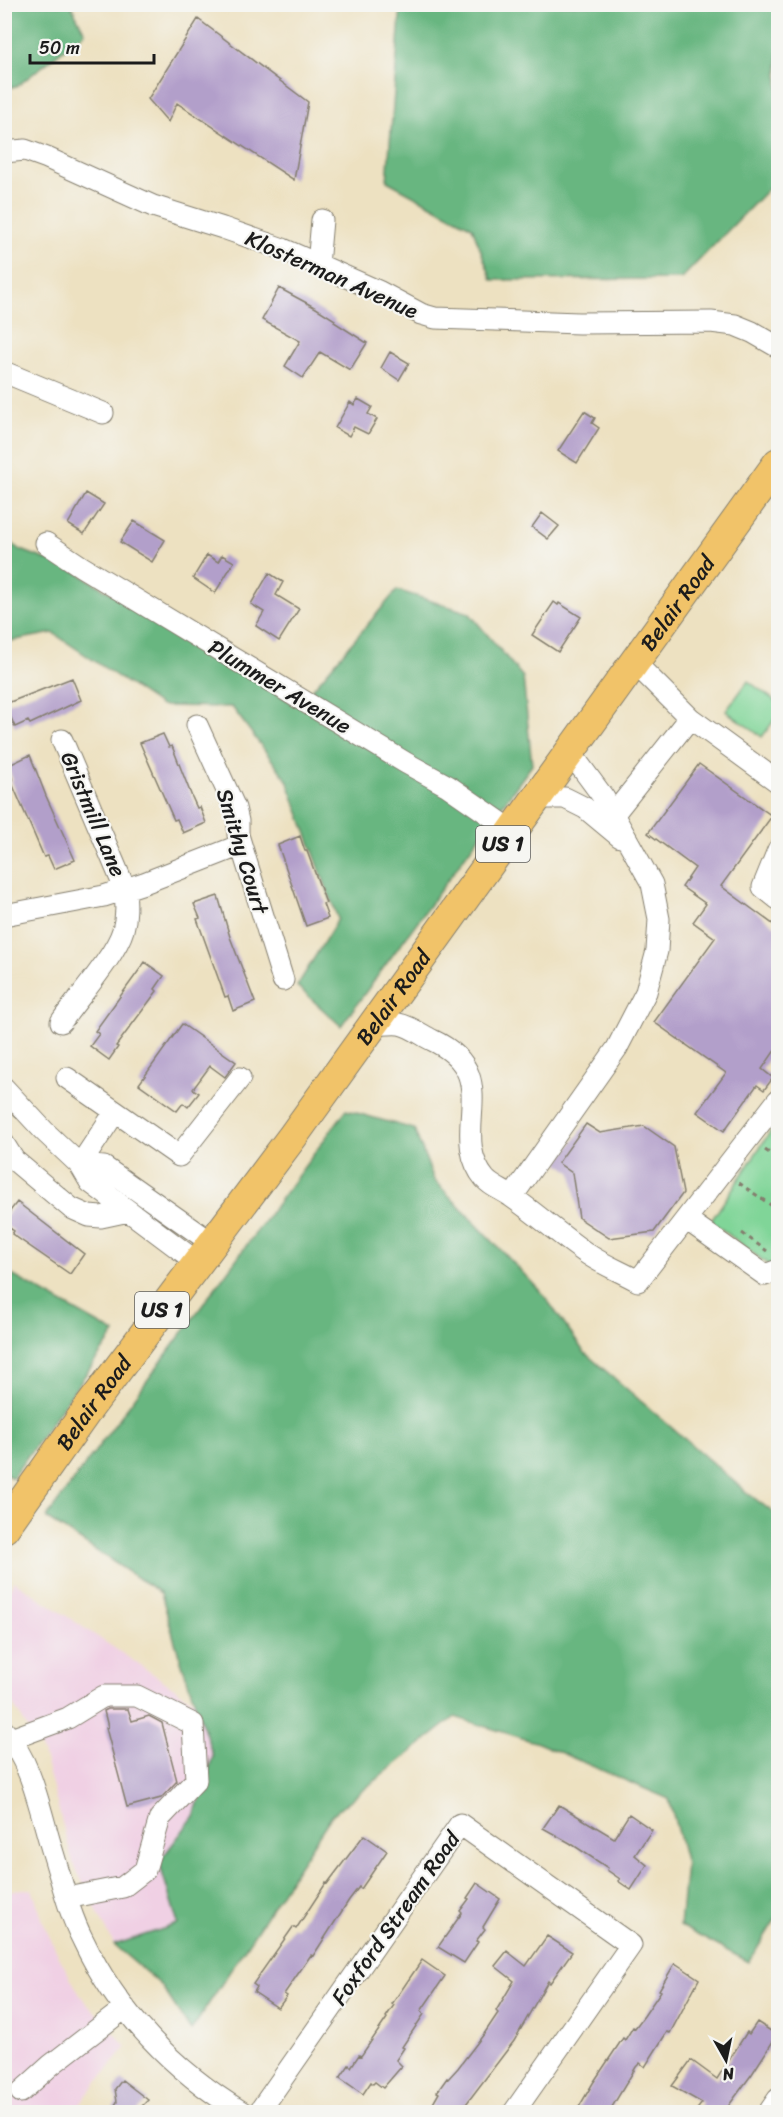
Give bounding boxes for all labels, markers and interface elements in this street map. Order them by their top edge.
scale bar [30,27,154,65]
text: 50 m [39,32,80,64]
street label: Klosterman Avenue [239,219,425,330]
street label: Belair Road [629,546,726,660]
street label: Plummer Avenue [200,628,359,745]
street label: Gristmill Lane [50,745,138,883]
street label: Smithy Court [205,783,280,920]
road number: US 1 [476,826,530,862]
street label: Belair Road [345,940,442,1054]
road number: US 1 [135,1292,189,1328]
street label: Belair Road [45,1346,143,1459]
street label: Foxford Stream Road [320,1822,471,2014]
north arrow [696,2030,756,2090]
text: N [720,2059,737,2090]

